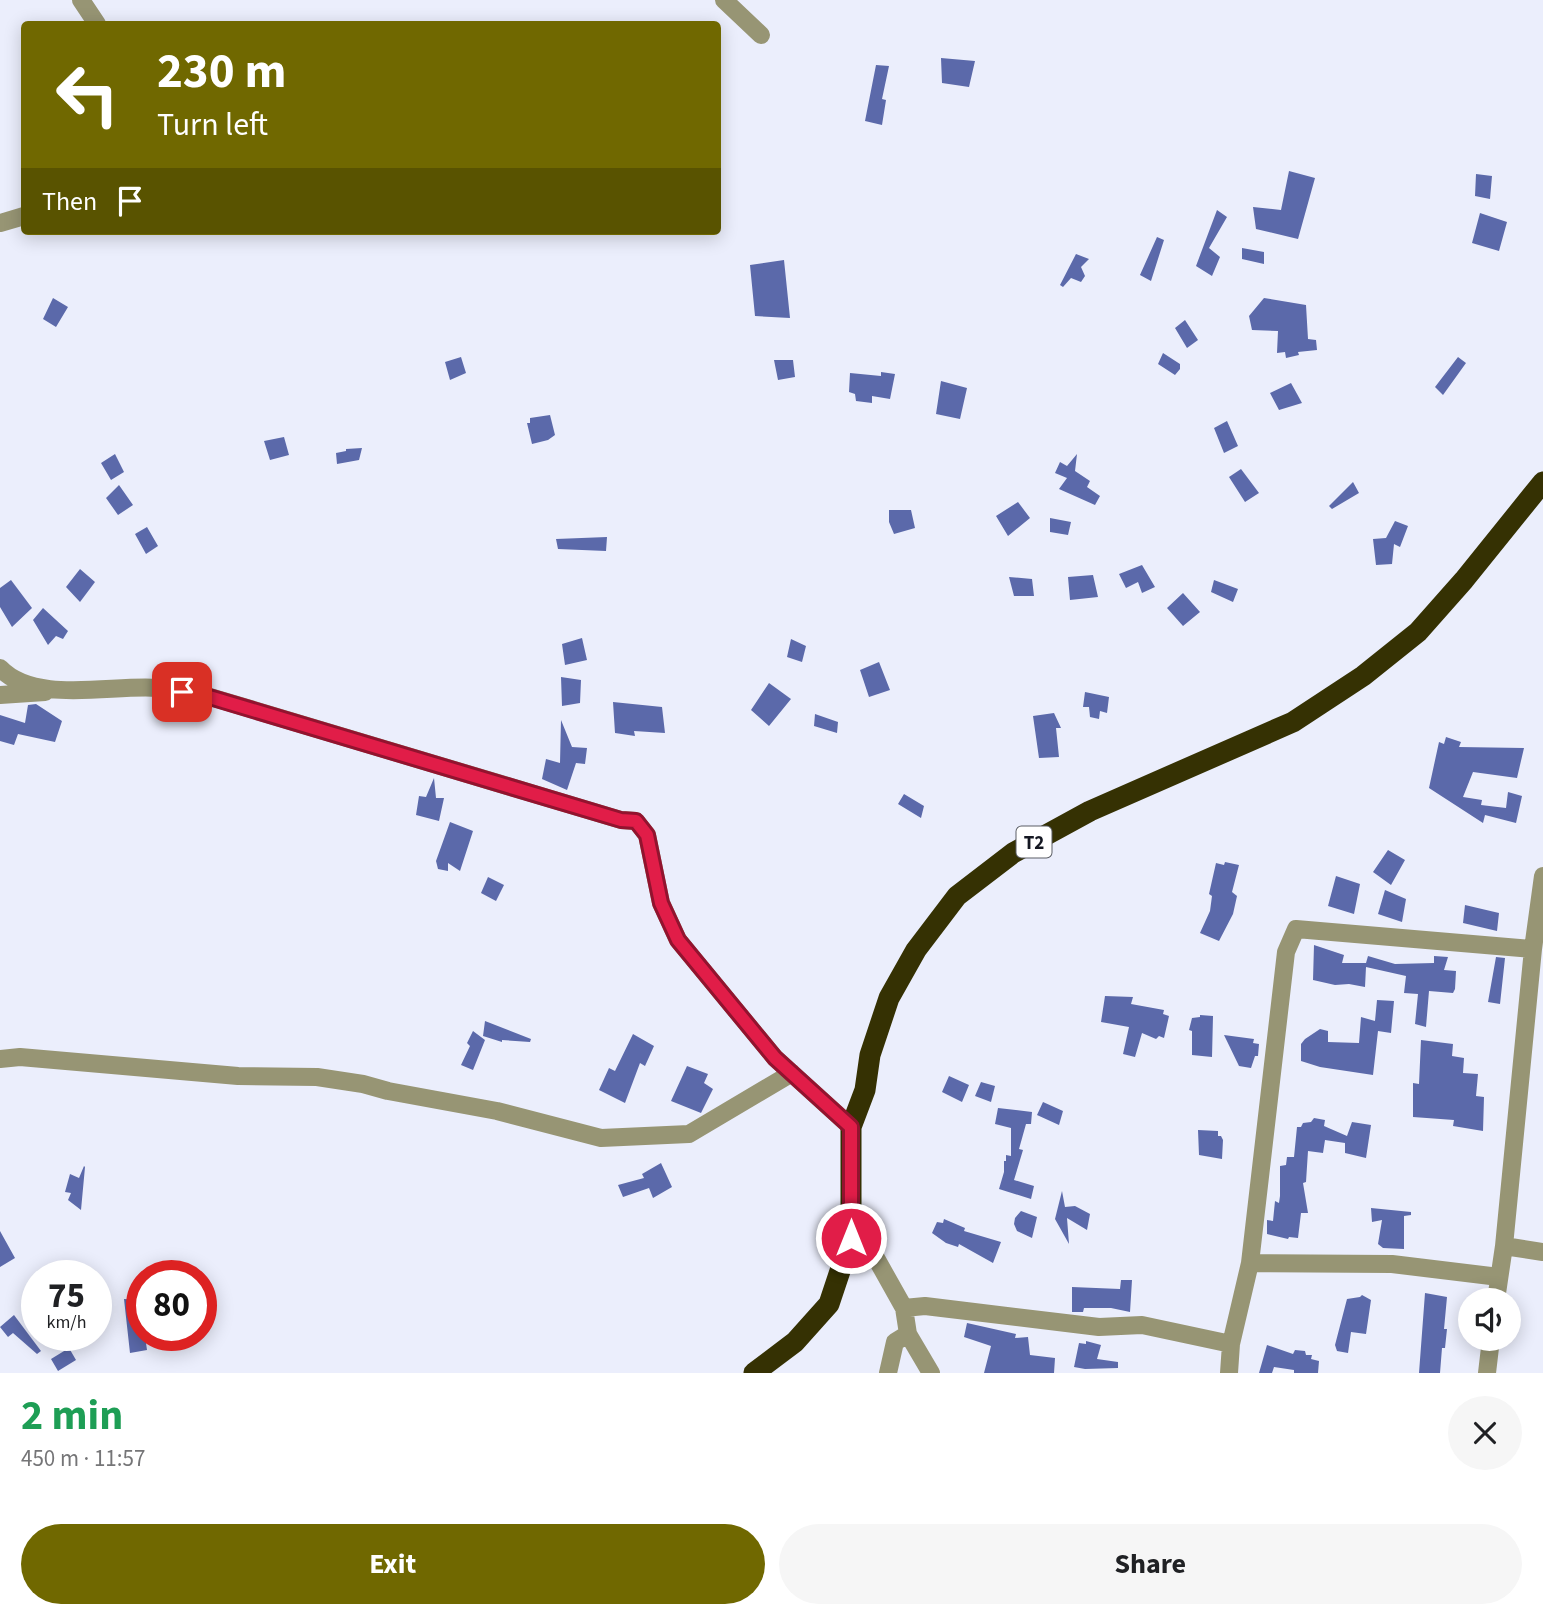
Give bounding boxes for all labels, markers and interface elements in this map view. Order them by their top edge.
text: 230 m [157,37,286,107]
icon: left [42,49,133,140]
text: Turn left [157,102,268,148]
icon: arrive [111,182,149,220]
text: Then [42,183,97,220]
pin [152,662,212,722]
icon: arrive [163,673,201,711]
road number: T2 [1016,827,1052,858]
position arrow [814,1201,888,1275]
speed limit sign: 80 [126,1260,217,1351]
text: 75 [48,1271,85,1321]
map controls [1458,1288,1521,1351]
button: sound [1458,1288,1521,1351]
text: km/h [47,1310,86,1335]
text: 2 min [21,1386,123,1446]
button: close [1448,1396,1522,1470]
text: 450 m · 11:57 [21,1442,145,1475]
button: Exit [21,1524,765,1604]
button: Share [779,1524,1522,1604]

